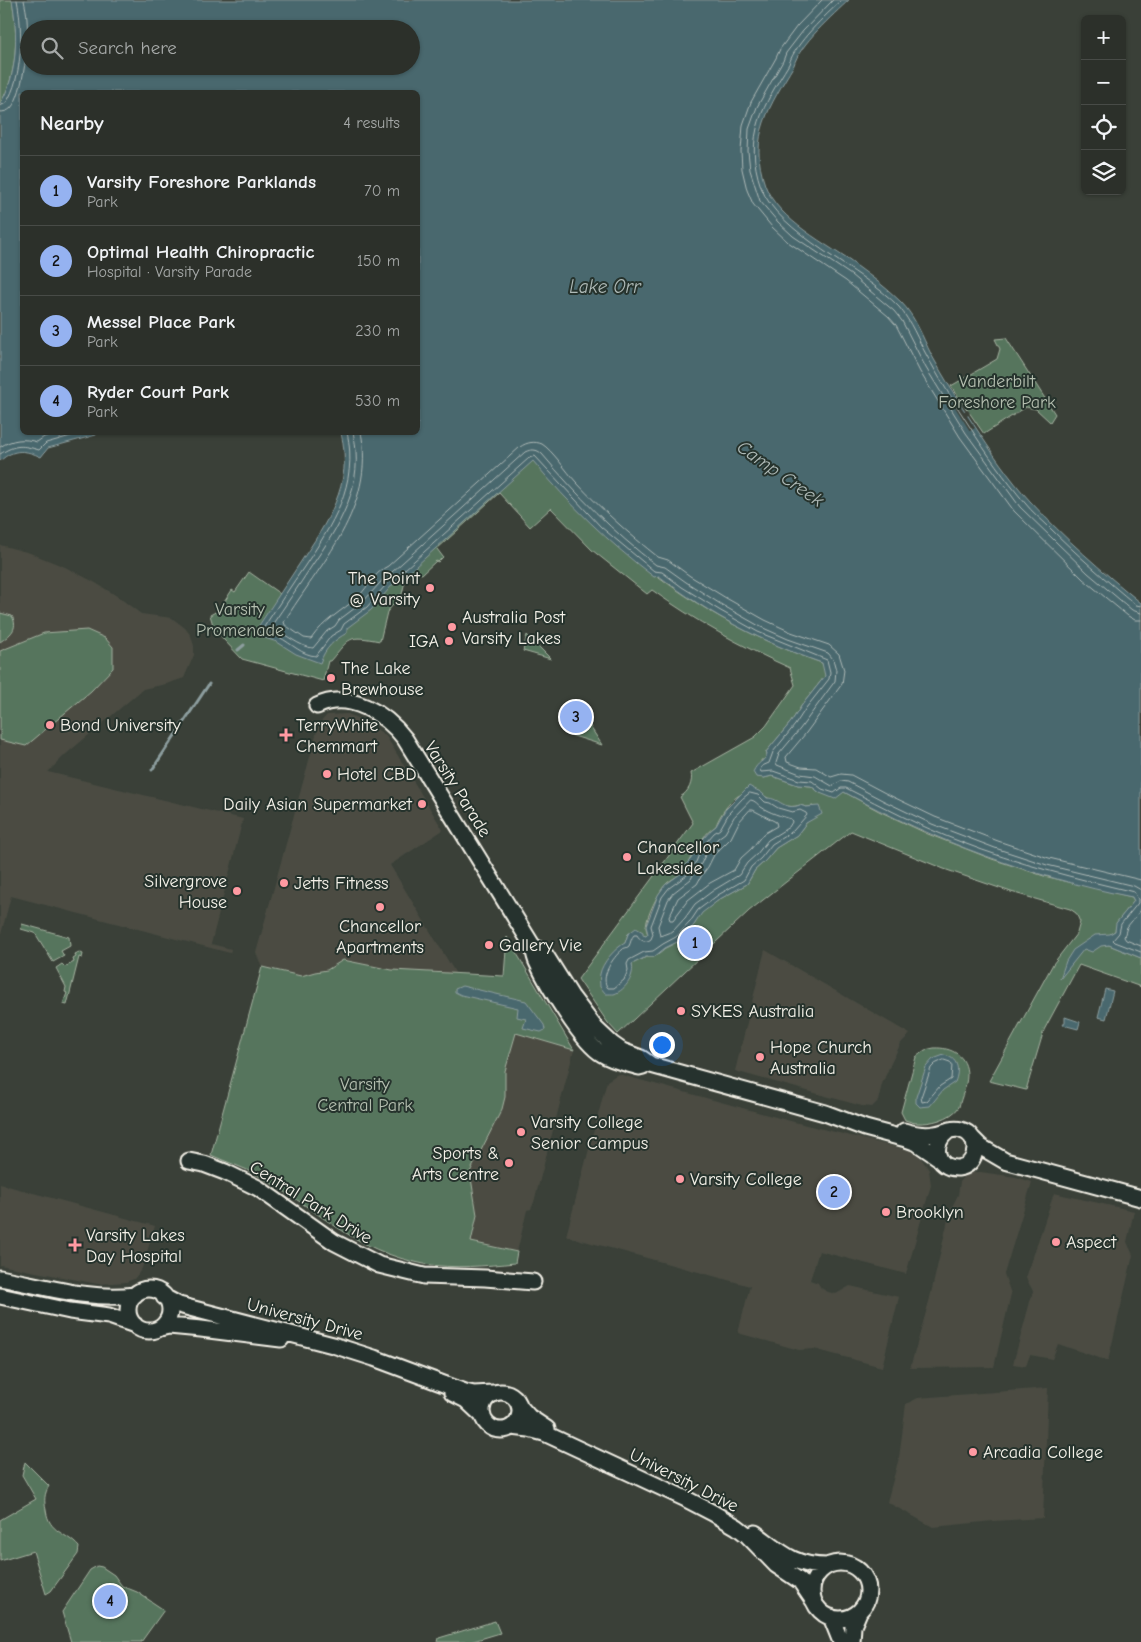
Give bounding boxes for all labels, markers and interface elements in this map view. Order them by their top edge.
map controls [1081,15,1126,195]
button: + [1081,15,1126,60]
search box [20,20,420,75]
icon: search [38,34,66,62]
text: Search here [78,37,177,59]
button: − [1081,60,1126,105]
button: locate [1081,105,1126,150]
text: Nearby [40,111,104,135]
text: 4 results [343,114,400,132]
button: layers [1081,150,1126,195]
text: Varsity Foreshore Parklands [87,171,316,193]
text: 1 [53,182,59,200]
text: 70 m [364,182,400,200]
text: Park [87,193,118,211]
text: Optimal Health Chiropractic [87,241,315,263]
text: 2 [52,252,60,270]
text: 150 m [357,252,400,270]
text: Hospital · Varsity Parade [87,263,252,281]
water label: Lake Orr [569,276,642,298]
text: Messel Place Park [87,311,235,333]
text: 3 [52,322,60,340]
text: 230 m [355,322,400,340]
text: Park [87,333,118,351]
park label: Vanderbilt Foreshore Park [938,371,1056,413]
text: Ryder Court Park [87,381,229,403]
text: 4 [52,392,60,410]
text: 530 m [355,392,400,410]
text: Park [87,403,118,421]
water label: Camp Creek [733,436,829,512]
place label: The Point @ Varsity [348,568,421,610]
marker: The Point @ Varsity [424,582,436,594]
park label: Varsity Promenade [196,599,284,641]
place label: Australia Post Varsity Lakes [462,607,566,649]
marker: Australia Post Varsity Lakes [446,621,458,633]
place label: IGA [409,631,439,652]
marker: IGA [443,635,455,647]
place label: The Lake Brewhouse [341,658,424,700]
marker: The Lake Brewhouse [325,672,337,684]
pin: 3 [560,698,592,736]
place label: Bond University [60,715,182,736]
place label: TerryWhite Chemmart [296,715,378,757]
marker: Bond University [44,719,56,731]
marker: TerryWhite Chemmart [280,729,292,741]
street label: Varsity Parade [420,737,495,841]
place label: Hotel CBD [337,764,417,785]
marker: Hotel CBD [321,768,333,780]
place label: Daily Asian Supermarket [223,794,413,815]
marker: Daily Asian Supermarket [416,798,428,810]
place label: Chancellor Lakeside [637,837,720,879]
marker: Chancellor Lakeside [621,851,633,863]
place label: Silvergrove House [144,871,227,913]
place label: Jetts Fitness [294,873,389,894]
marker: Jetts Fitness [278,877,290,889]
marker: Silvergrove House [231,885,243,897]
marker: Chancellor Apartments [374,901,386,913]
place label: Chancellor Apartments [336,916,424,958]
pin: 1 [679,924,711,962]
place label: Gallery Vie [499,935,582,956]
marker: Gallery Vie [483,939,495,951]
place label: SYKES Australia [691,1001,814,1022]
marker: SYKES Australia [675,1005,687,1017]
your location [649,1032,675,1058]
place label: Hope Church Australia [770,1037,872,1079]
marker: Hope Church Australia [754,1051,766,1063]
park label: Varsity Central Park [317,1074,413,1116]
place label: Varsity College Senior Campus [531,1112,648,1154]
marker: Varsity College Senior Campus [515,1126,527,1138]
place label: Sports & Arts Centre [412,1143,499,1185]
street label: Central Park Drive [246,1156,376,1249]
marker: Sports & Arts Centre [503,1157,515,1169]
place label: Varsity College [690,1169,802,1190]
marker: Varsity College [674,1173,686,1185]
pin: 2 [818,1173,850,1211]
place label: Brooklyn [896,1202,964,1223]
marker: Brooklyn [880,1206,892,1218]
place label: Varsity Lakes Day Hospital [86,1225,185,1267]
place label: Aspect [1066,1232,1117,1253]
marker: Aspect [1050,1236,1062,1248]
marker: Varsity Lakes Day Hospital [68,1238,82,1252]
street label: University Drive [245,1294,365,1345]
place label: Arcadia College [983,1442,1103,1463]
street label: University Drive [626,1444,742,1517]
marker: Arcadia College [967,1446,979,1458]
pin: 4 [94,1582,126,1620]

